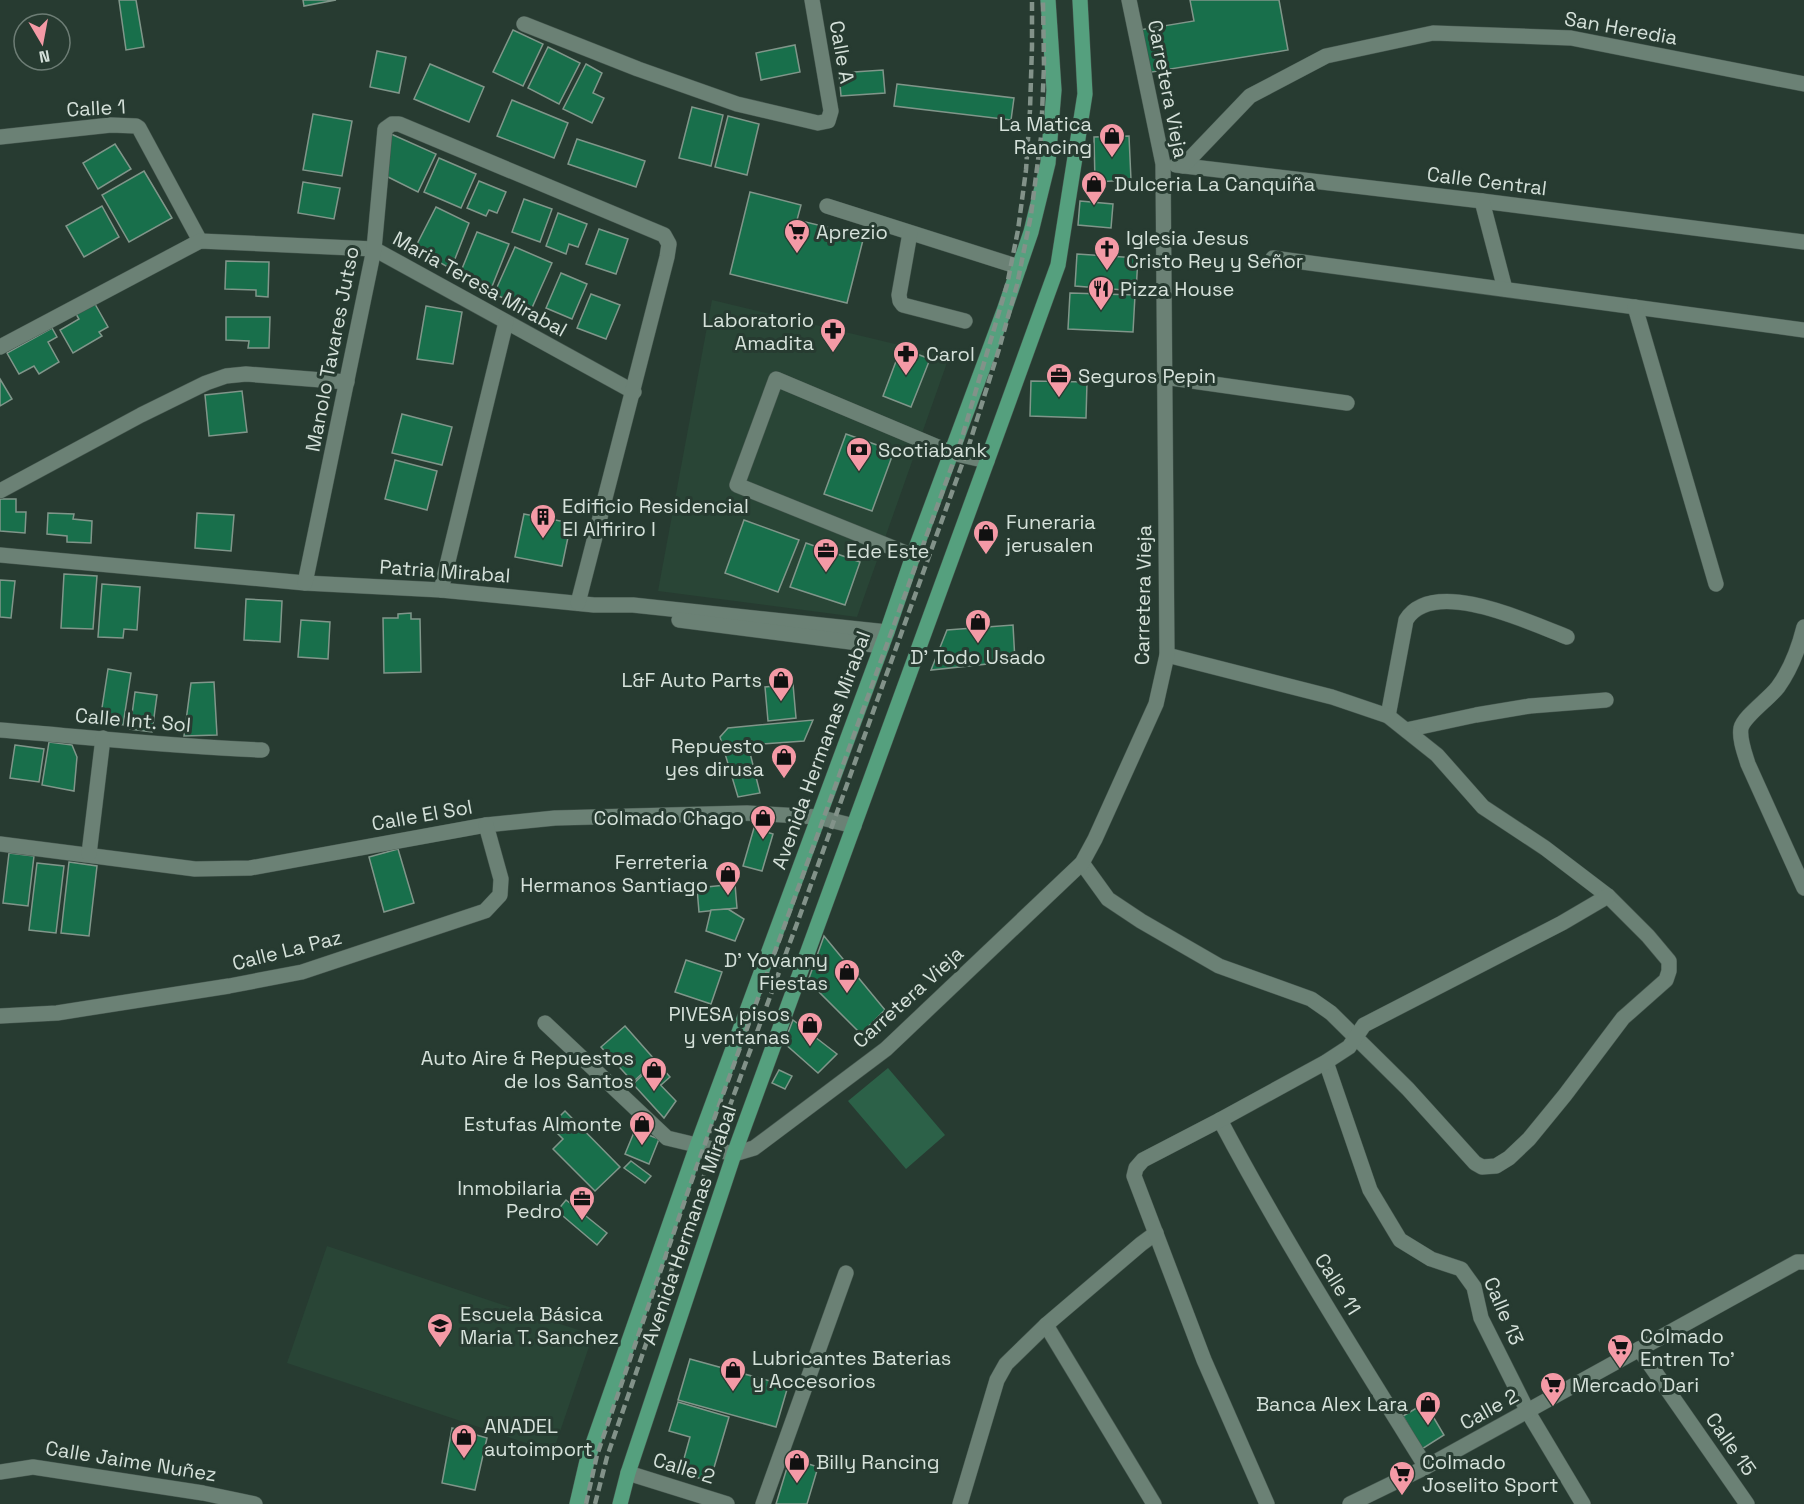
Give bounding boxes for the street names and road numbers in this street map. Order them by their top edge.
street label: San Heredia [1562,5,1680,51]
street label: Calle A [824,18,860,86]
street label: Carretera Vieja [1142,18,1194,160]
street label: Calle 1 [66,93,126,123]
street label: Calle Central [1426,161,1548,201]
street label: Maria Teresa Mirabal [388,225,572,343]
street label: Manolo Tavares Jutso [299,244,365,454]
street label: Carretera Vieja [1129,525,1157,665]
street label: Patria Mirabal [379,553,511,589]
street label: Avenida Hermanas Mirabal [766,627,876,873]
street label: Calle Int. Sol [74,702,192,738]
street label: Calle El Sol [370,793,474,837]
street label: Calle La Paz [229,924,345,976]
street label: Carretera Vieja [847,940,969,1054]
street label: Avenida Hermanas Mirabal [636,1102,742,1348]
street label: Calle 11 [1309,1248,1367,1320]
street label: Calle 13 [1478,1273,1530,1349]
street label: Calle 2 [1455,1382,1523,1436]
street label: Calle 15 [1700,1407,1762,1481]
street label: Calle Jaime Nuñez [44,1435,218,1487]
street label: Calle 2 [650,1446,718,1490]

